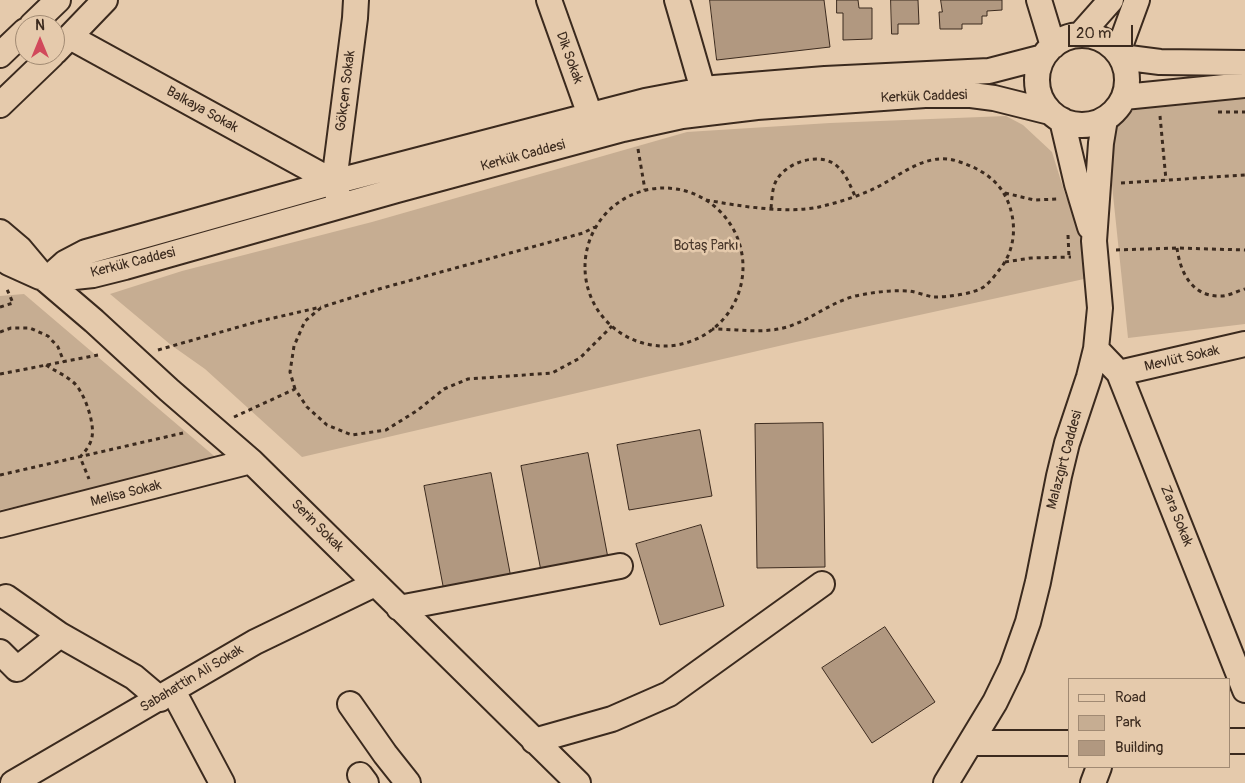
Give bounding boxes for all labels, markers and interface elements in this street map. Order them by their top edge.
north arrow [15,15,65,65]
scale bar [1070,15,1135,47]
text: N [35,17,45,34]
text: 20 m [1076,24,1111,43]
street label: Dik Sokak [552,30,586,86]
street label: Gökçen Sokak [333,50,359,132]
street label: Balkaya Sokak [163,83,241,137]
street label: Kerkük Caddesi [880,87,968,107]
street label: Kerkük Caddesi [479,137,567,175]
park label: Botaş Parkı [673,238,739,254]
street label: Kerkük Caddesi [89,244,177,282]
street label: Mevlüt Sokak [1143,342,1221,376]
street label: Malazgirt Caddesi [1044,409,1086,511]
street label: Melisa Sokak [89,477,163,511]
street label: Zara Sokak [1156,483,1196,549]
street label: Serin Sokak [287,496,347,556]
street label: Sabahattin Ali Sokak [137,642,247,716]
legend [1068,678,1230,768]
text: Road [1115,688,1146,707]
text: Park [1115,713,1141,732]
text: Building [1115,738,1163,757]

